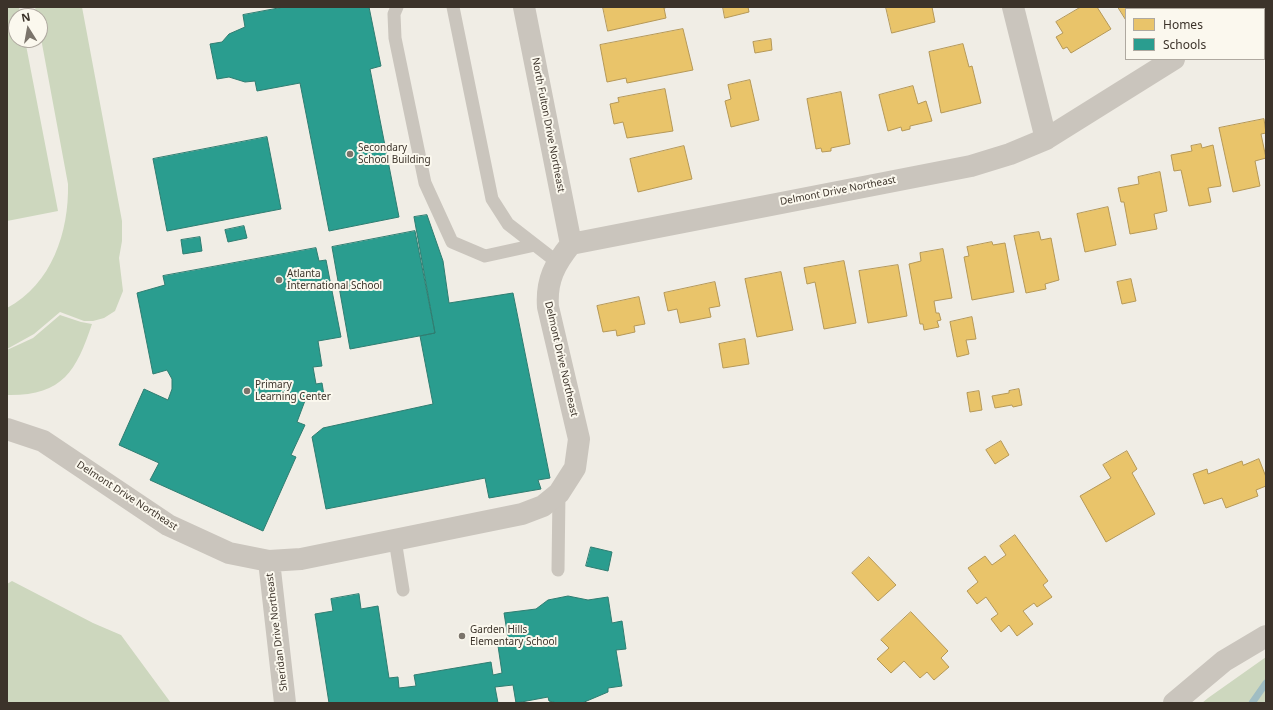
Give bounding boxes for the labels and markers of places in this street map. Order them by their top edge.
place label: Secondary School Building [358,142,431,166]
marker: Secondary School Building [345,149,355,159]
place label: Atlanta International School [287,268,382,292]
marker: Atlanta International School [274,275,284,285]
place label: Primary Learning Center [255,379,331,402]
marker: Primary Learning Center [242,386,252,396]
place label: Garden Hills Elementary School [470,624,557,648]
marker: Garden Hills Elementary School [457,631,467,641]

